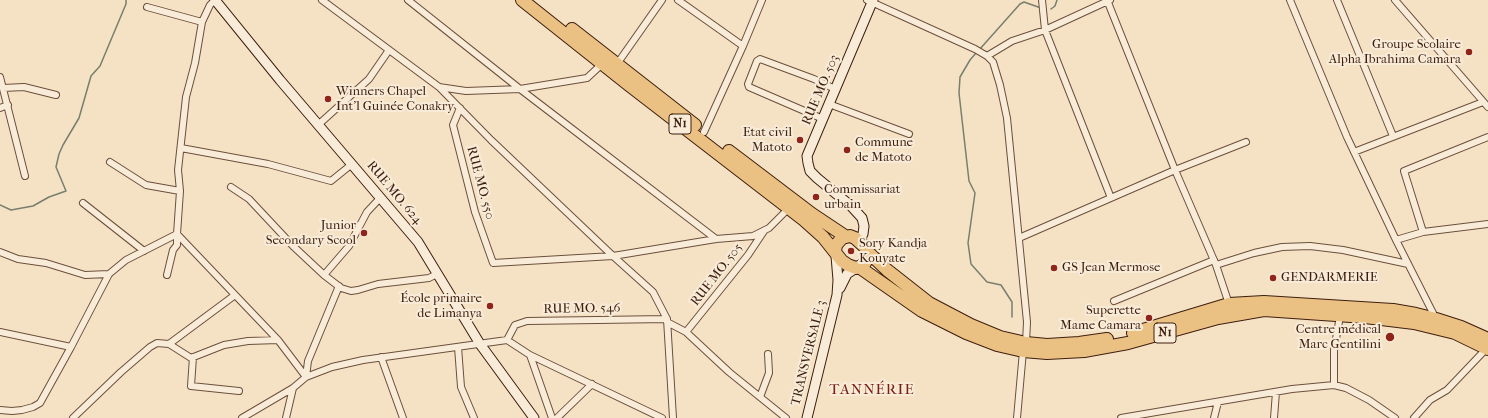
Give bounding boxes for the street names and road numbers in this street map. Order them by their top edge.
street label: RUE MO. 503 [799,53,843,127]
road number: N1 [669,114,691,134]
street label: RUE MO. 550 [463,145,497,221]
street label: RUE MO. 624 [363,158,425,228]
street label: RUE MO. 505 [688,241,746,309]
street label: TRANSVERSALE 3 [788,299,830,407]
street label: RUE MO. 546 [543,301,621,317]
road number: N1 [1154,323,1176,343]

